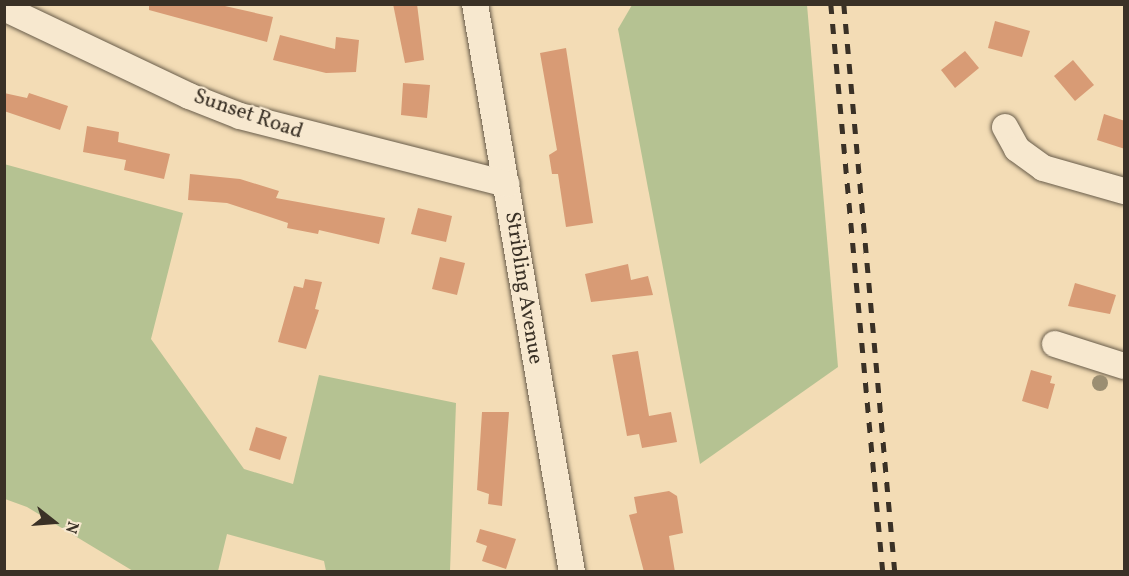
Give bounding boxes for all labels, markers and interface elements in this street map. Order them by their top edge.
street label: Sunset Road [190,85,306,145]
street label: Stribling Avenue [499,210,547,366]
north arrow [24,492,84,552]
text: N [59,518,83,536]

